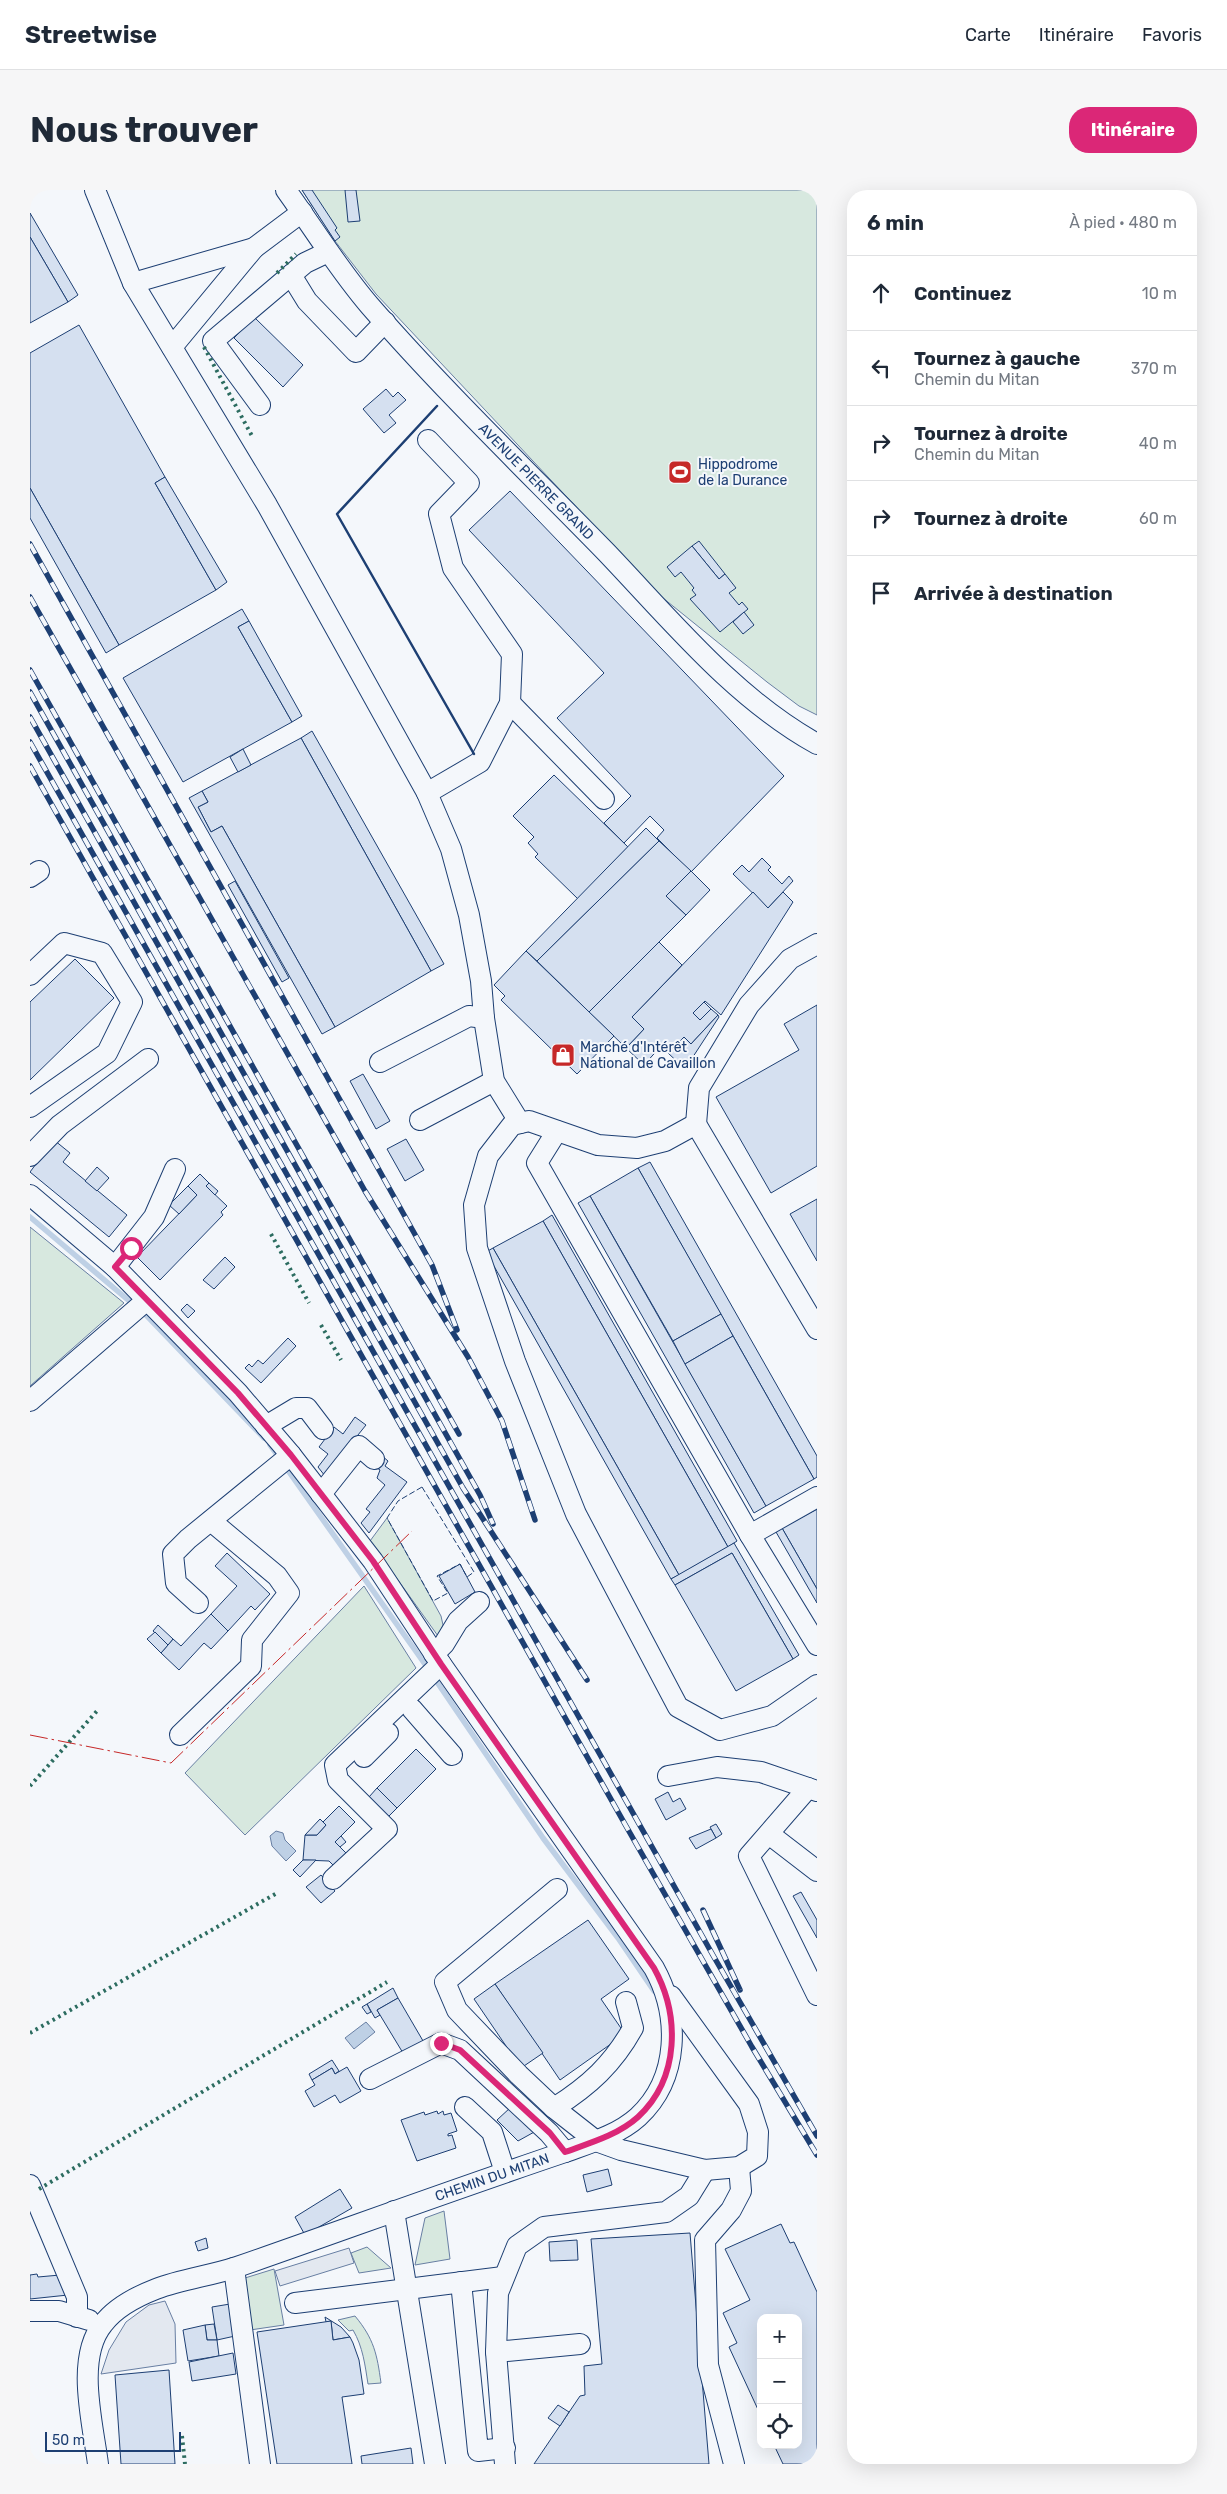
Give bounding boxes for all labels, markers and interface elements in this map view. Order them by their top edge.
text: Streetwise [25,21,157,49]
text: Carte [965,24,1011,46]
text: Itinéraire [1039,24,1114,46]
text: Favoris [1142,24,1202,46]
button: Itinéraire [1069,107,1197,153]
text: Nous trouver [30,109,258,151]
text: 6 min [867,210,924,235]
text: À pied · 480 m [1069,213,1177,232]
icon: ahead [867,279,895,307]
text: Continuez [914,282,1012,305]
text: 10 m [1142,284,1177,303]
text: Tournez à gauche [914,347,1080,370]
icon: left [867,354,895,382]
text: 370 m [1131,359,1177,378]
text: Chemin du Mitan [914,370,1040,389]
street label: AVENUE PIERRE GRAND [475,420,597,544]
text: Tournez à droite [914,422,1068,445]
icon: right [867,429,895,457]
text: 40 m [1139,434,1177,453]
text: Chemin du Mitan [914,445,1040,464]
place label: Hippodrome de la Durance [698,456,787,489]
sports icon: Hippodrome de la Durance [667,459,693,485]
icon: right [867,504,895,532]
text: Tournez à droite [914,507,1068,530]
text: 60 m [1139,509,1177,528]
icon: arrive [867,579,895,607]
text: Arrivée à destination [914,582,1113,605]
place label: Marché d'Intérêt National de Cavaillon [580,1039,716,1072]
shop icon: Marché d'Intérêt National de Cavaillon [550,1042,576,1068]
route start [120,1237,143,1260]
route end [430,2032,453,2055]
street label: CHEMIN DU MITAN [433,2150,552,2205]
map controls [757,2314,802,2449]
button: + [757,2314,802,2359]
button: − [757,2359,802,2404]
button: locate [757,2404,802,2449]
scale bar [45,2429,181,2452]
text: 50 m [52,2432,85,2449]

